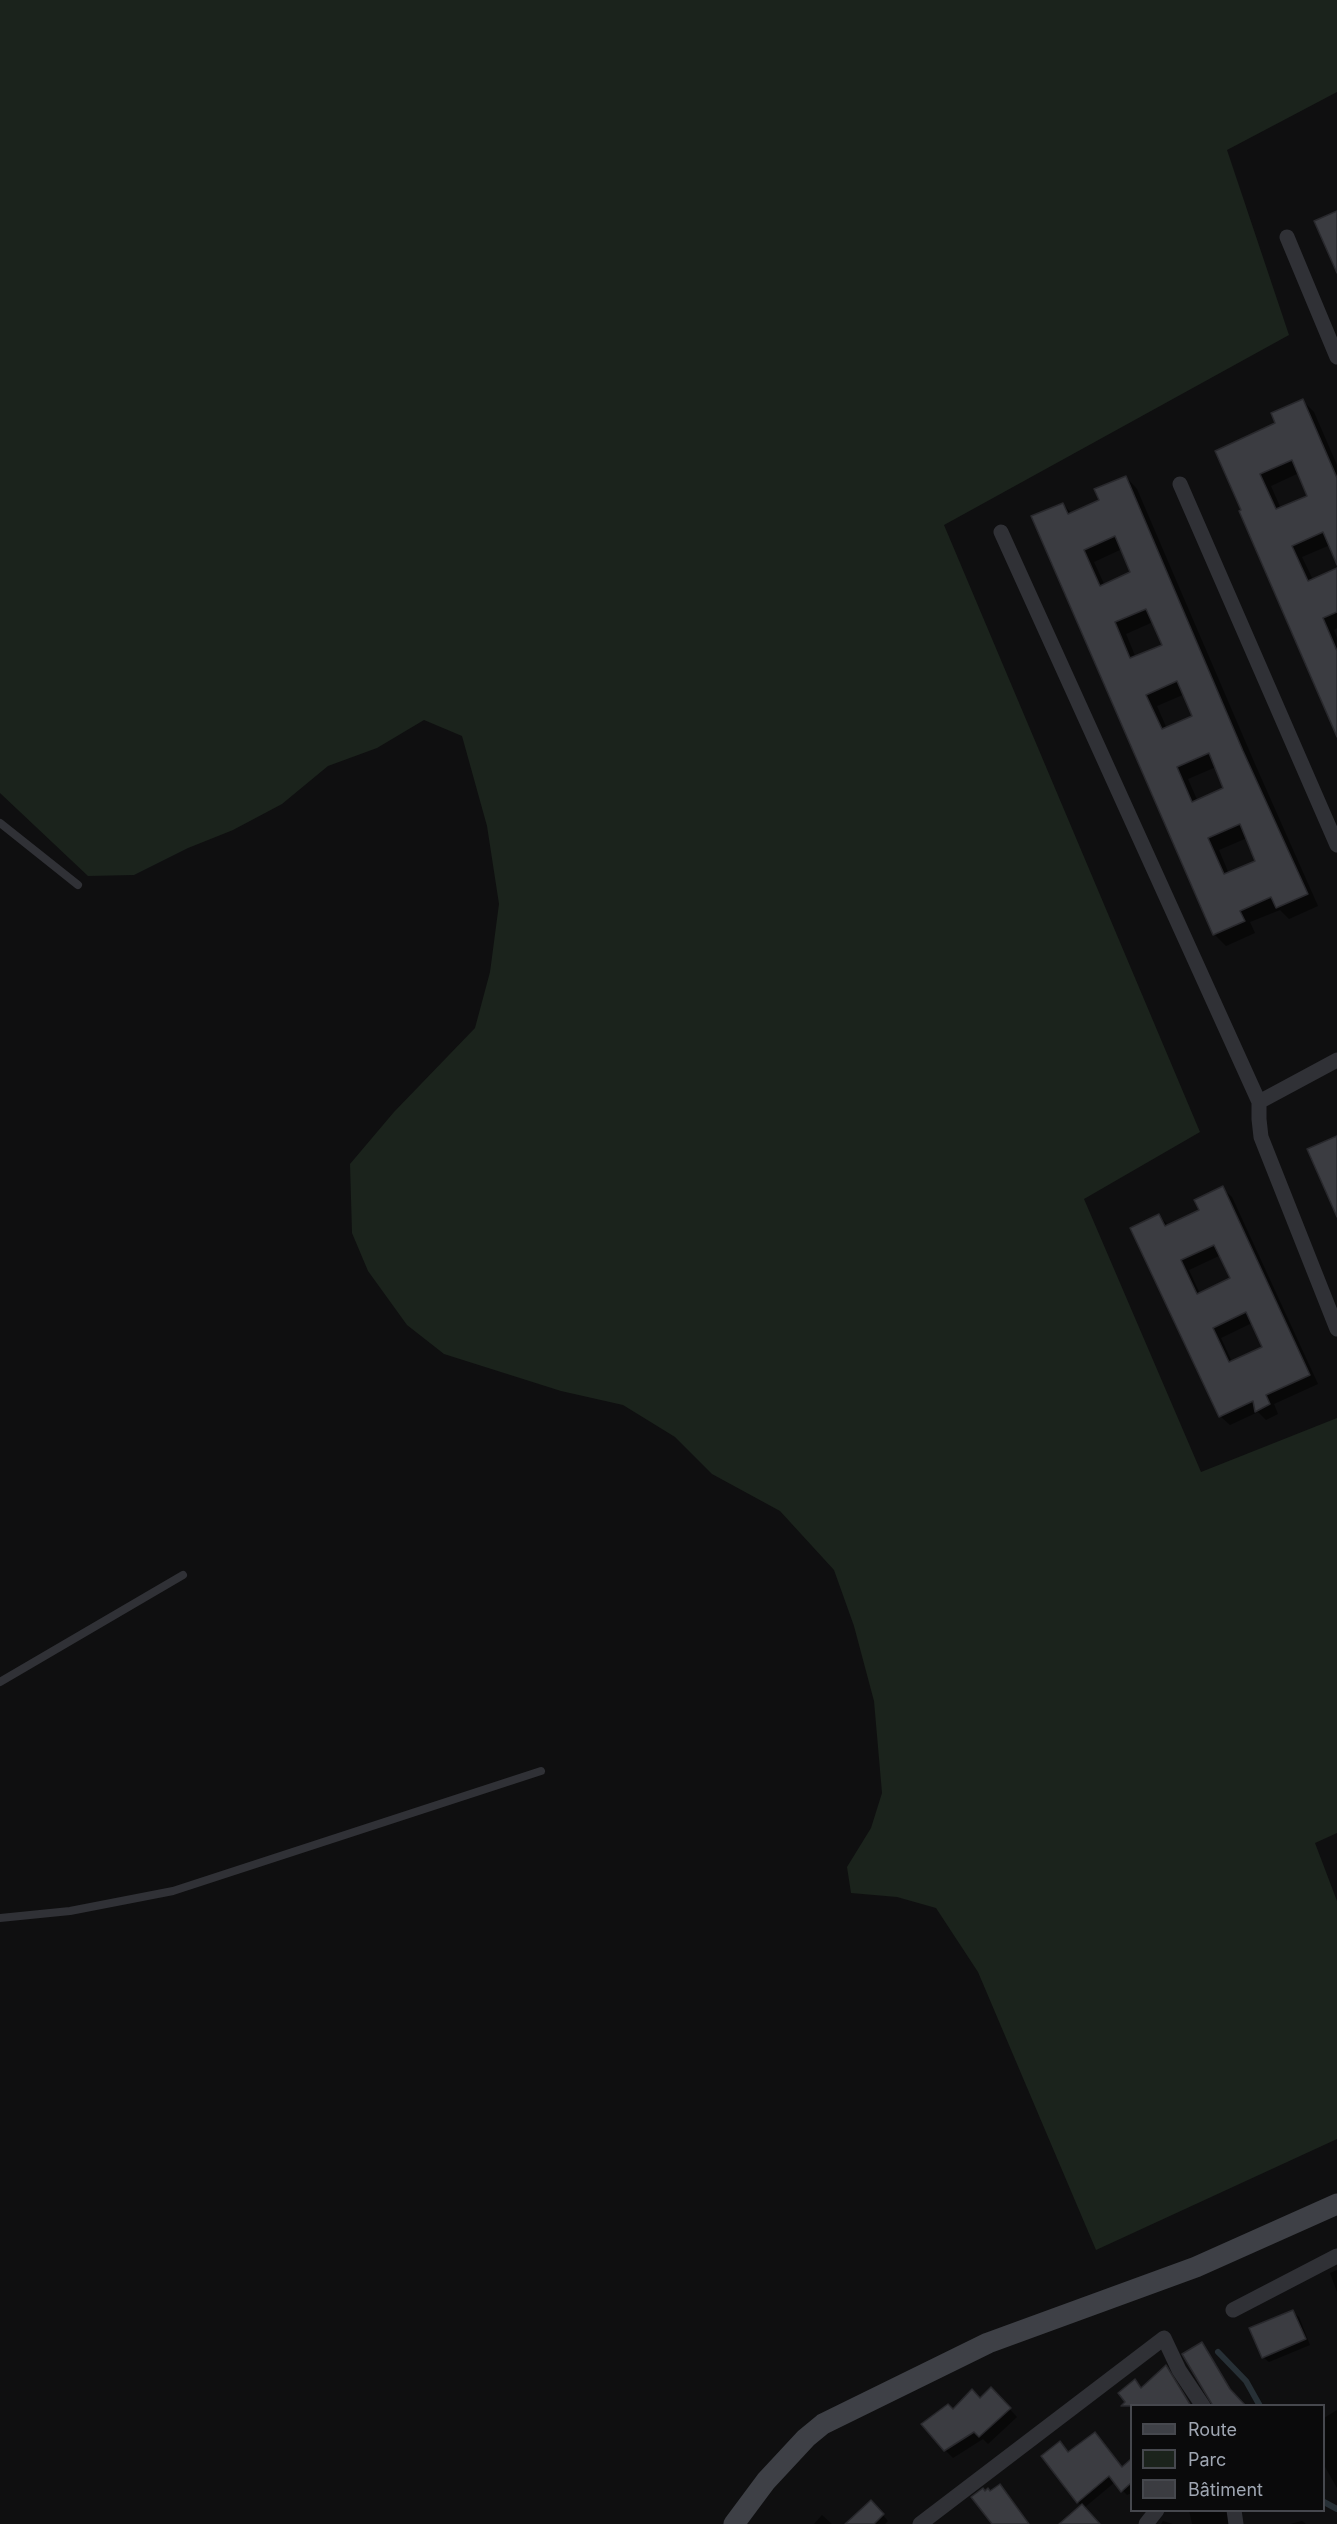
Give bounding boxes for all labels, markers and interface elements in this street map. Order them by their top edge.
legend [1130,2404,1325,2512]
text: Route [1188,2419,1237,2440]
text: Parc [1188,2449,1226,2470]
text: Bâtiment [1188,2479,1263,2500]

